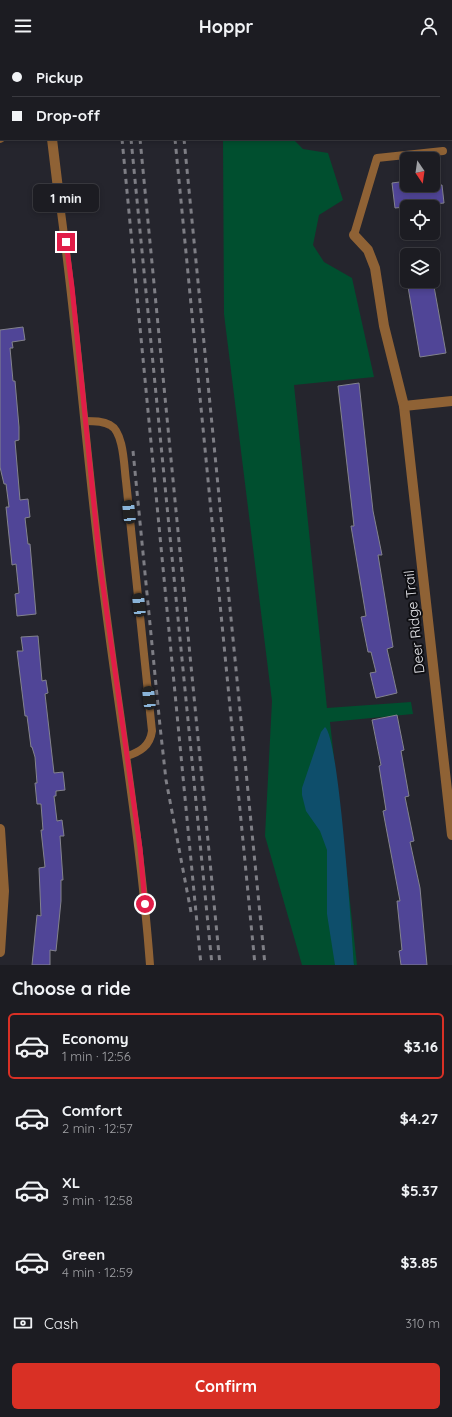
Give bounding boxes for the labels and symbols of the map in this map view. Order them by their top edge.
north arrow [400,152,440,192]
callout: 1 min [33,184,99,212]
route end [57,233,75,251]
car [122,499,136,525]
street label: Deer Ridge Trail [400,569,428,675]
car [132,592,146,618]
car [142,685,156,711]
route start [136,895,154,913]

